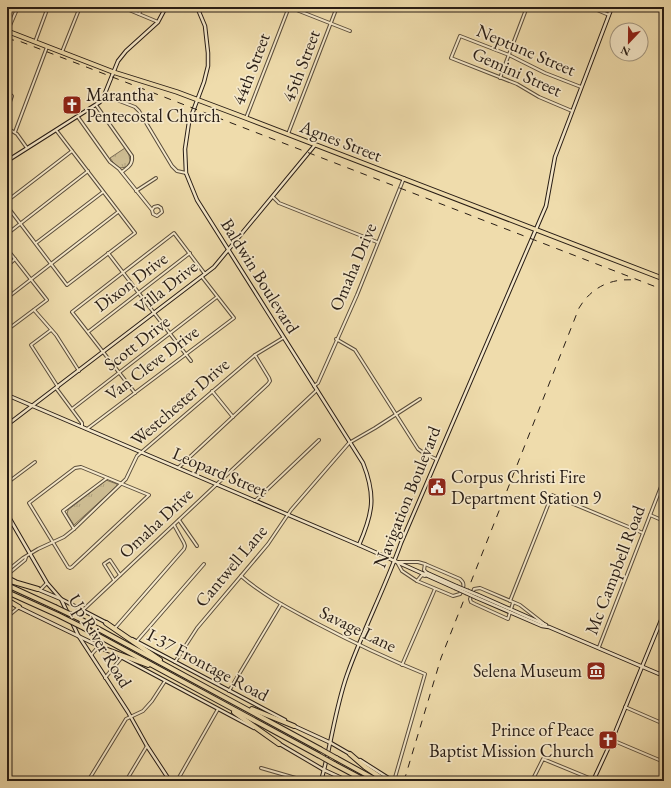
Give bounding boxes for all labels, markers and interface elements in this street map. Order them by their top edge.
street label: Neptune Street [473,18,580,81]
north arrow [609,22,649,62]
street label: 45th Street [276,26,325,105]
street label: 44th Street [226,29,275,108]
street label: Gemini Street [469,42,566,102]
text: N [618,43,632,59]
place label: Marantha Pentecostal Church [86,83,221,127]
church icon: Marantha Pentecostal Church [61,94,83,116]
street label: Agnes Street [296,114,386,167]
street label: Baldwin Boulevard [216,214,305,338]
street label: Omaha Drive [324,219,381,314]
street label: Dixon Drive [90,247,172,317]
street label: Villa Drive [129,255,202,318]
street label: Scott Drive [99,310,174,376]
street label: Van Cleve Drive [100,320,203,405]
street label: Westchester Drive [126,352,234,451]
street label: Navigation Boulevard [368,422,446,571]
street label: Leopard Street [169,441,271,502]
place label: Corpus Christi Fire Department Station 9 [451,465,601,509]
public building icon: Corpus Christi Fire Department Station 9 [426,476,448,498]
street label: Omaha Drive [114,482,198,563]
street label: Mc Campbell Road [579,501,650,638]
street label: Cantwell Lane [190,520,272,612]
street label: Up River Road [63,590,138,693]
street label: Savage Lane [316,600,400,657]
street label: I-37 Frontage Road [143,623,274,707]
place label: Selena Museum [473,659,582,682]
museum icon: Selena Museum [585,660,607,682]
place label: Prince of Peace Baptist Mission Church [429,718,594,762]
church icon: Prince of Peace Baptist Mission Church [597,729,619,751]

